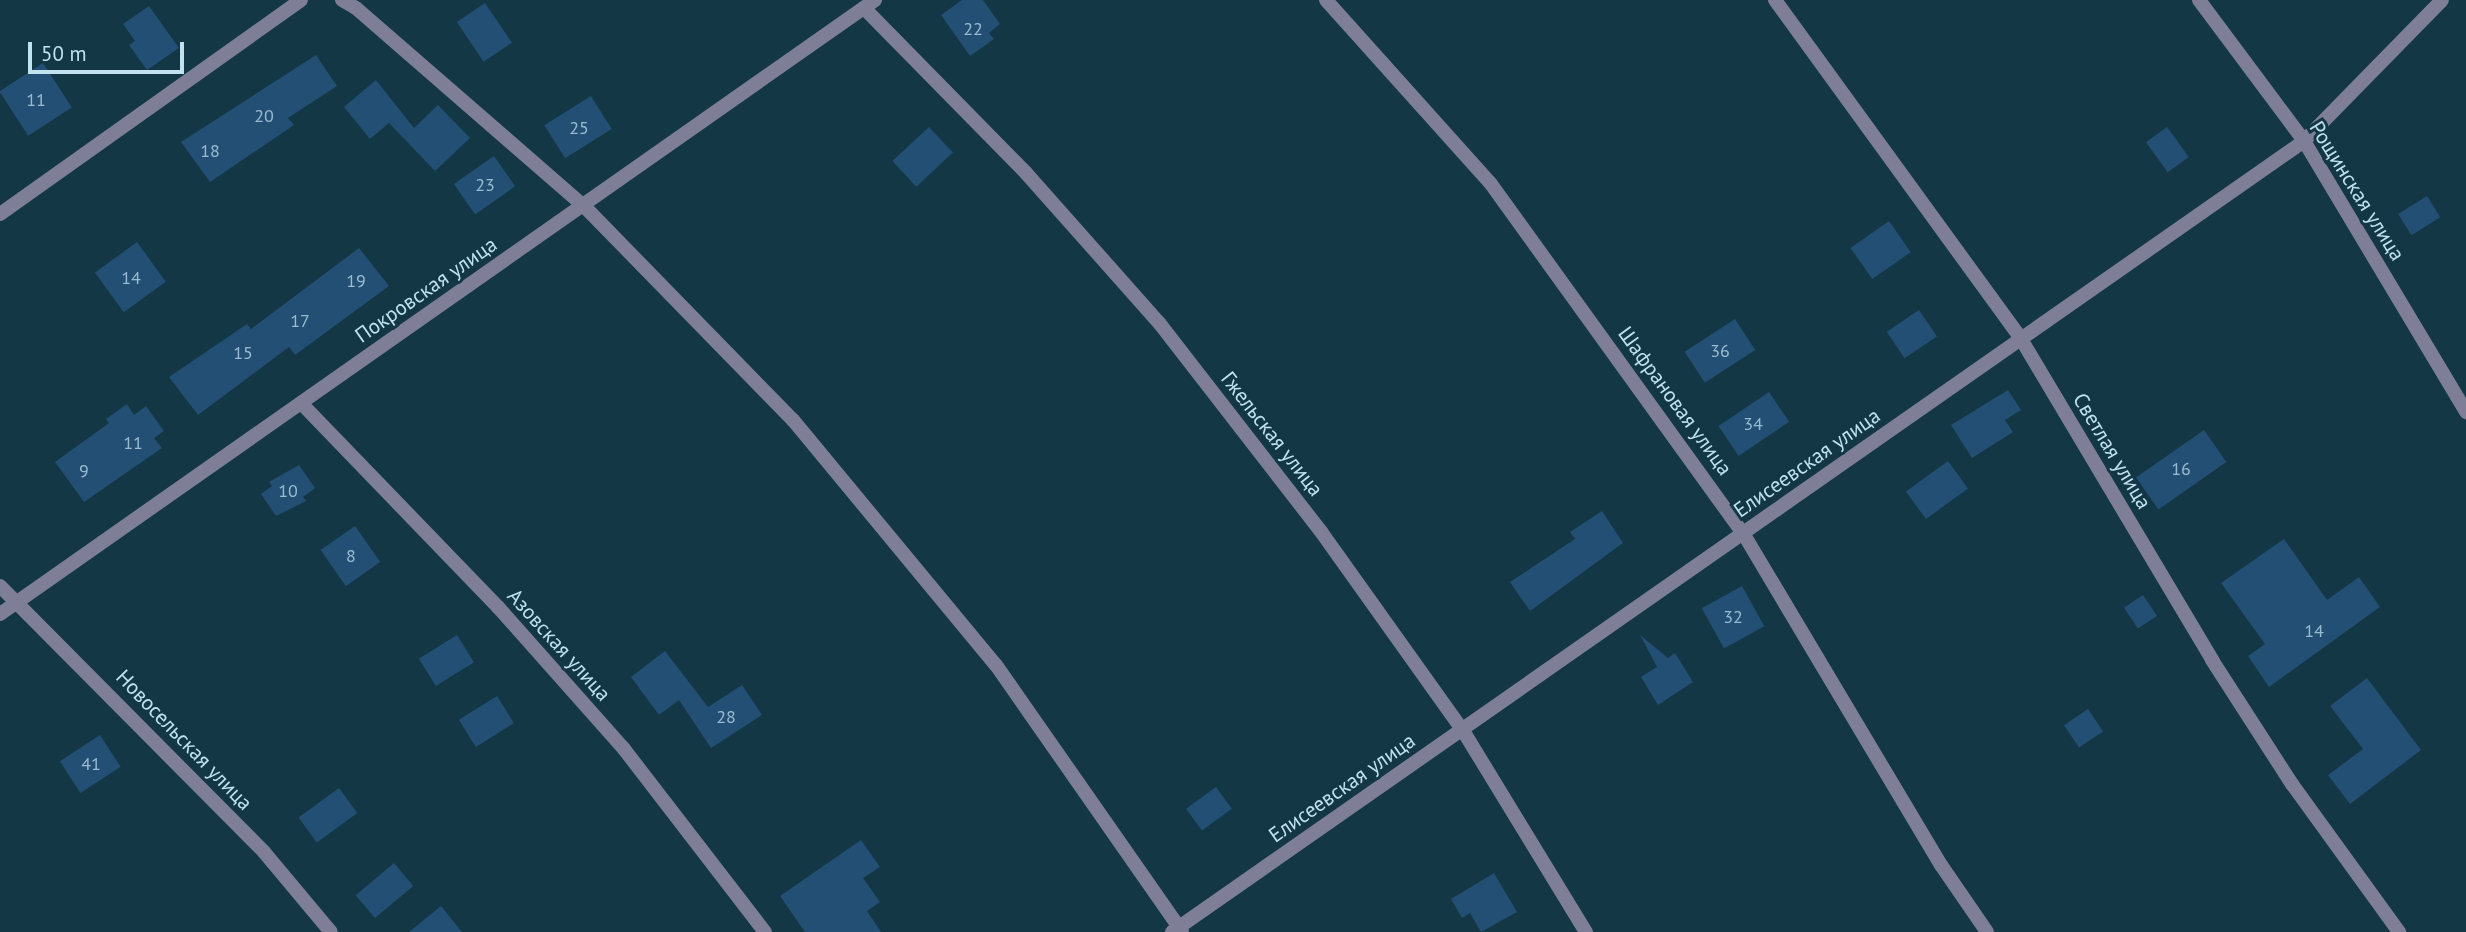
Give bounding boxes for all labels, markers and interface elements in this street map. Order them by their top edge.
house number: 22 [963,18,983,40]
scale bar [32,28,187,72]
text: 50 m [41,40,87,67]
house number: 11 [26,89,46,111]
house number: 20 [254,105,274,127]
house number: 25 [569,117,589,139]
street label: Рощинская улица [2304,117,2410,265]
house number: 18 [200,140,220,162]
house number: 23 [475,174,495,196]
street label: Покровская улица [350,232,502,348]
house number: 14 [121,267,141,289]
house number: 19 [346,270,366,292]
house number: 17 [290,310,310,332]
street label: Шафрановая улица [1613,322,1737,480]
house number: 36 [1710,340,1730,362]
house number: 15 [233,342,253,364]
street label: Гжельская улица [1216,367,1328,501]
street label: Светлая улица [2067,388,2157,514]
street label: Елисеевская улица [1729,403,1885,523]
house number: 34 [1743,413,1763,435]
house number: 11 [123,432,143,454]
house number: 16 [2171,458,2191,480]
house number: 9 [79,460,89,482]
house number: 10 [278,480,298,502]
house number: 8 [346,545,356,567]
street label: Азовская улица [502,584,616,706]
house number: 32 [1723,606,1743,628]
house number: 14 [2304,620,2324,642]
street label: Новосельская улица [111,665,257,815]
house number: 28 [716,706,736,728]
street label: Елисеевская улица [1264,728,1420,848]
house number: 41 [81,753,101,775]

